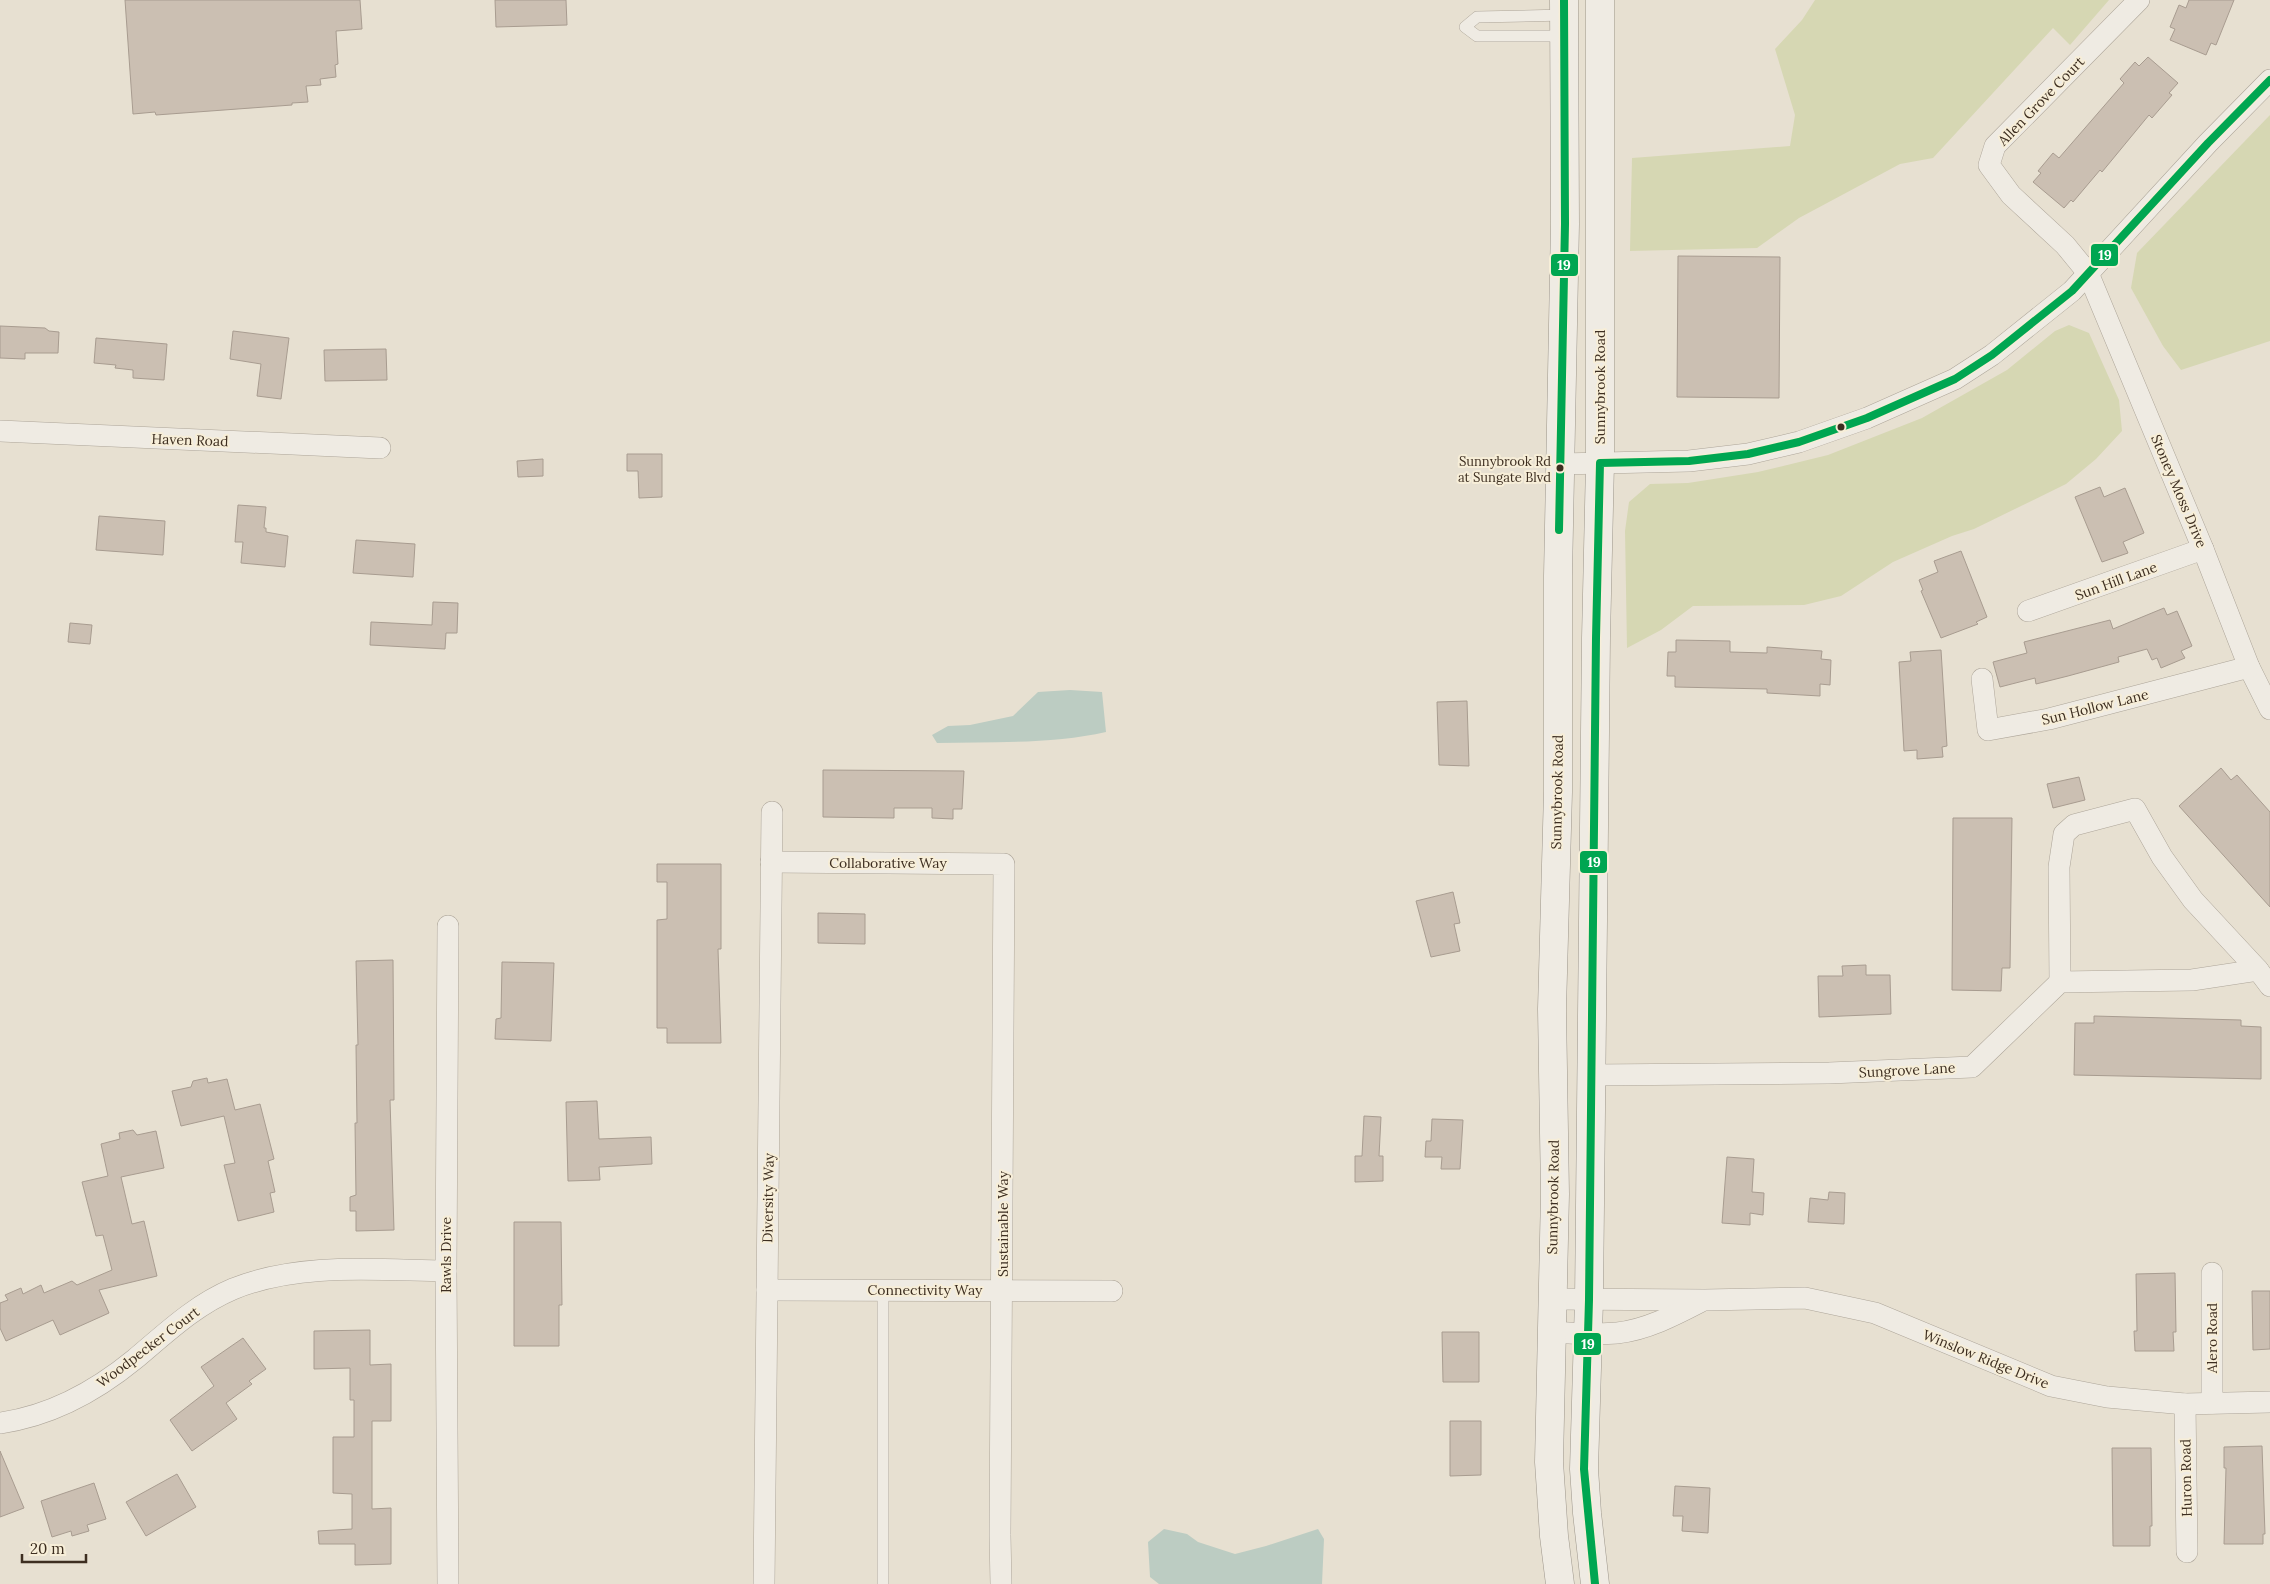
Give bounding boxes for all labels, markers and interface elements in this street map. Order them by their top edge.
street label: Allen Grove Court [1993,52,2089,150]
line badge: 19 [2090,243,2119,267]
text: 19 [2098,246,2112,264]
line badge: 19 [1550,253,1579,277]
text: 19 [1557,256,1571,274]
street label: Sunnybrook Road [1591,330,1609,444]
unlabelled marker [1836,422,1846,432]
street label: Haven Road [151,430,229,450]
street label: Stoney Moss Drive [2147,432,2211,551]
place label: Sunnybrook Rd at Sungate Blvd [1458,453,1551,486]
marker: Sunnybrook Rd at Sungate Blvd [1555,463,1565,473]
street label: Sun Hill Lane [2072,558,2160,604]
street label: Sun Hollow Lane [2040,685,2151,729]
street label: Sunnybrook Road [1547,735,1567,849]
line badge: 19 [1579,850,1608,874]
text: 19 [1587,853,1601,871]
street label: Collaborative Way [829,854,947,872]
street label: Sungrove Lane [1858,1058,1956,1082]
street label: Sunnybrook Road [1543,1140,1563,1254]
street label: Diversity Way [758,1152,778,1243]
street label: Sustainable Way [994,1170,1012,1277]
street label: Rawls Drive [437,1217,455,1293]
street label: Connectivity Way [868,1281,983,1299]
street label: Woodpecker Court [93,1302,203,1392]
street label: Alero Road [2203,1303,2221,1374]
street label: Winslow Ridge Drive [1920,1325,2052,1393]
line badge: 19 [1573,1332,1602,1356]
text: 19 [1581,1335,1595,1353]
street label: Huron Road [2176,1439,2196,1517]
scale bar [22,1532,86,1564]
text: 20 m [30,1539,65,1558]

